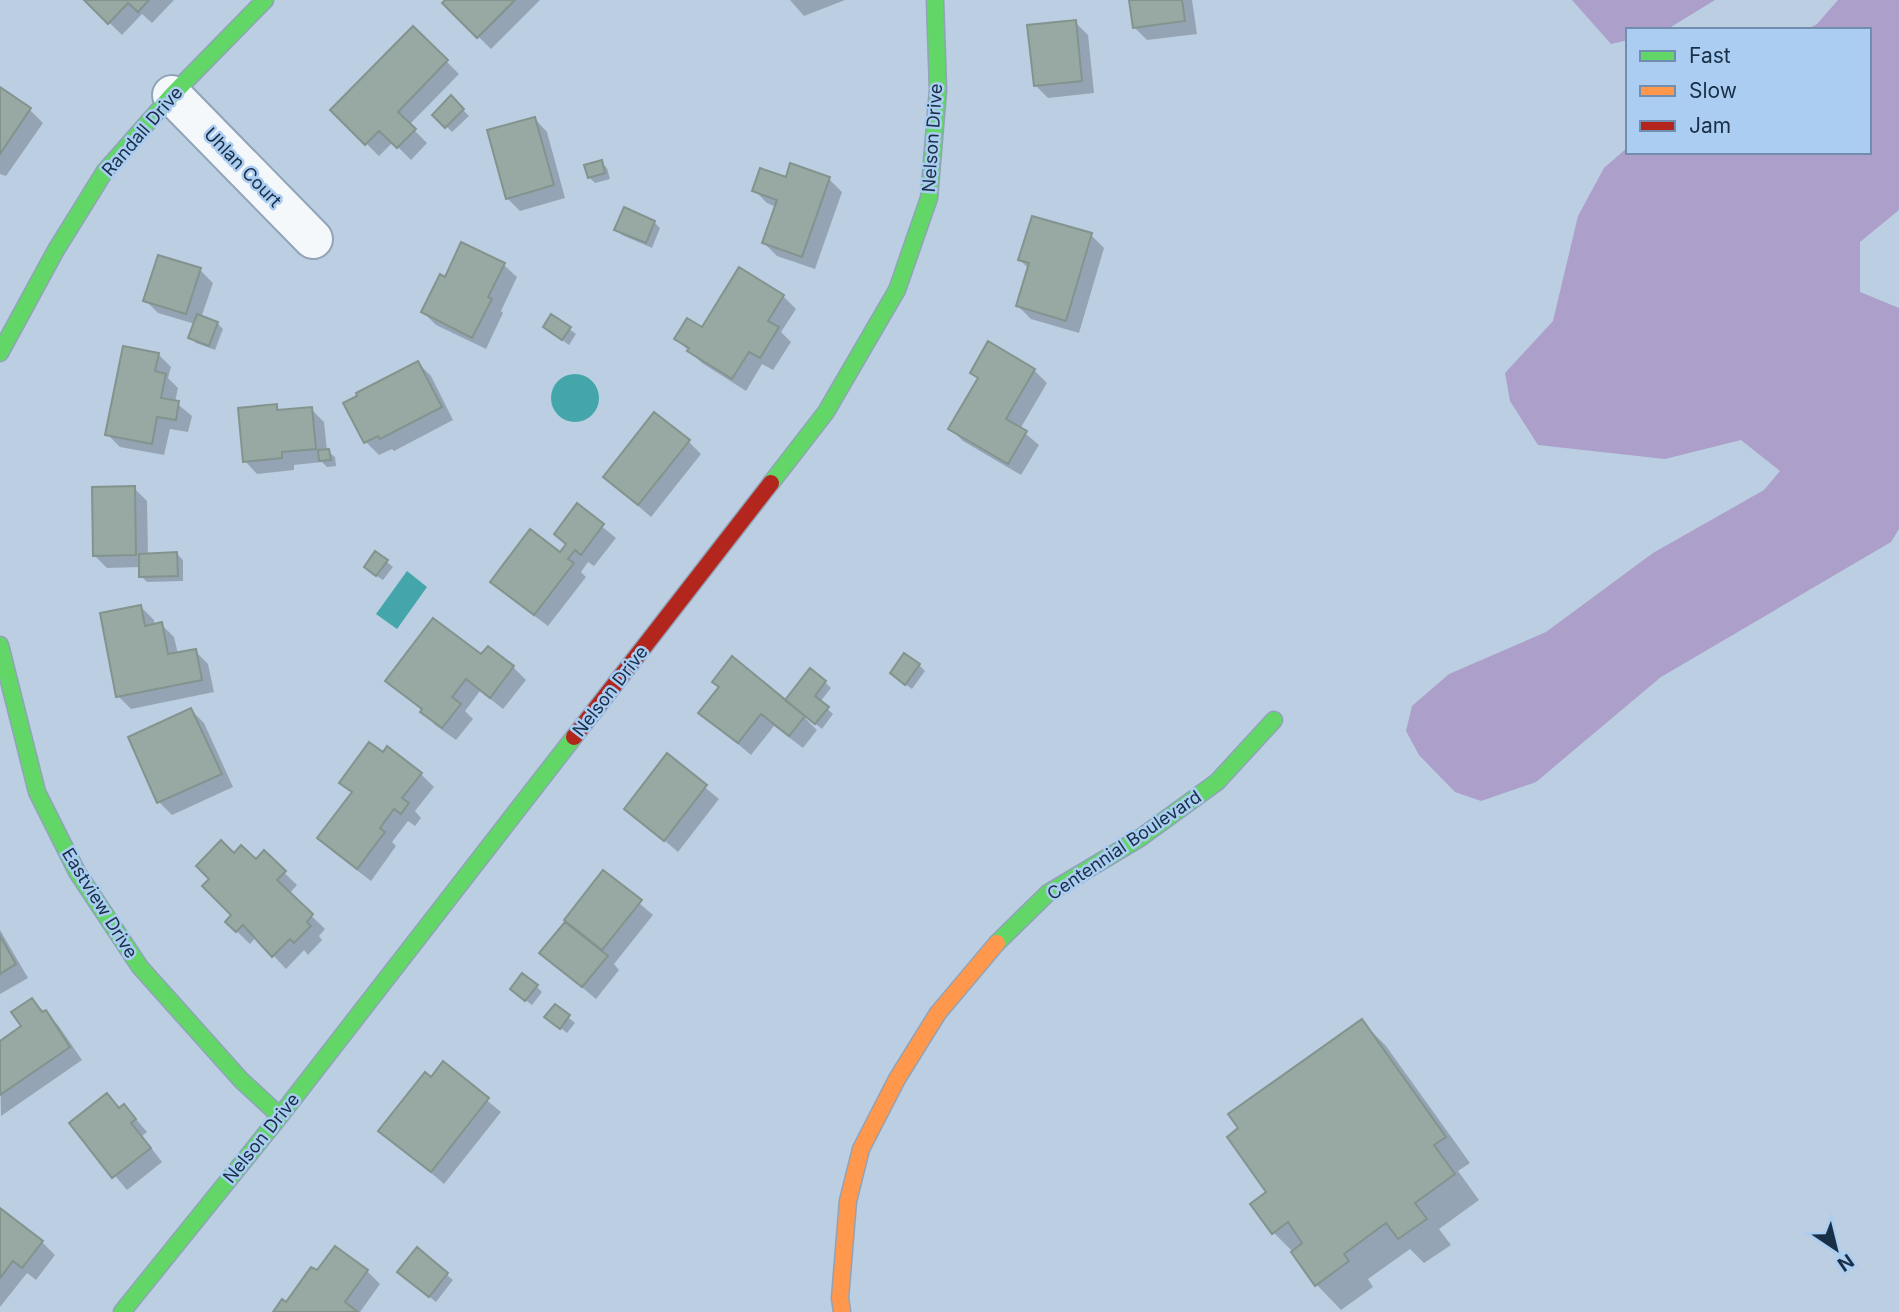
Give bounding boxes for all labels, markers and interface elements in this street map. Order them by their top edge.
legend [1626,28,1871,154]
text: Fast [1689,43,1731,68]
text: Slow [1689,78,1737,103]
street label: Randall Drive [97,82,187,180]
street label: Nelson Drive [918,83,946,193]
text: Jam [1689,113,1731,138]
street label: Uhlan Court [200,123,286,211]
street label: Nelson Drive [568,642,652,740]
street label: Centennial Boulevard [1043,786,1205,904]
street label: Eastview Drive [58,844,142,962]
street label: Nelson Drive [219,1089,303,1187]
north arrow [1801,1214,1871,1284]
text: N [1833,1249,1858,1276]

